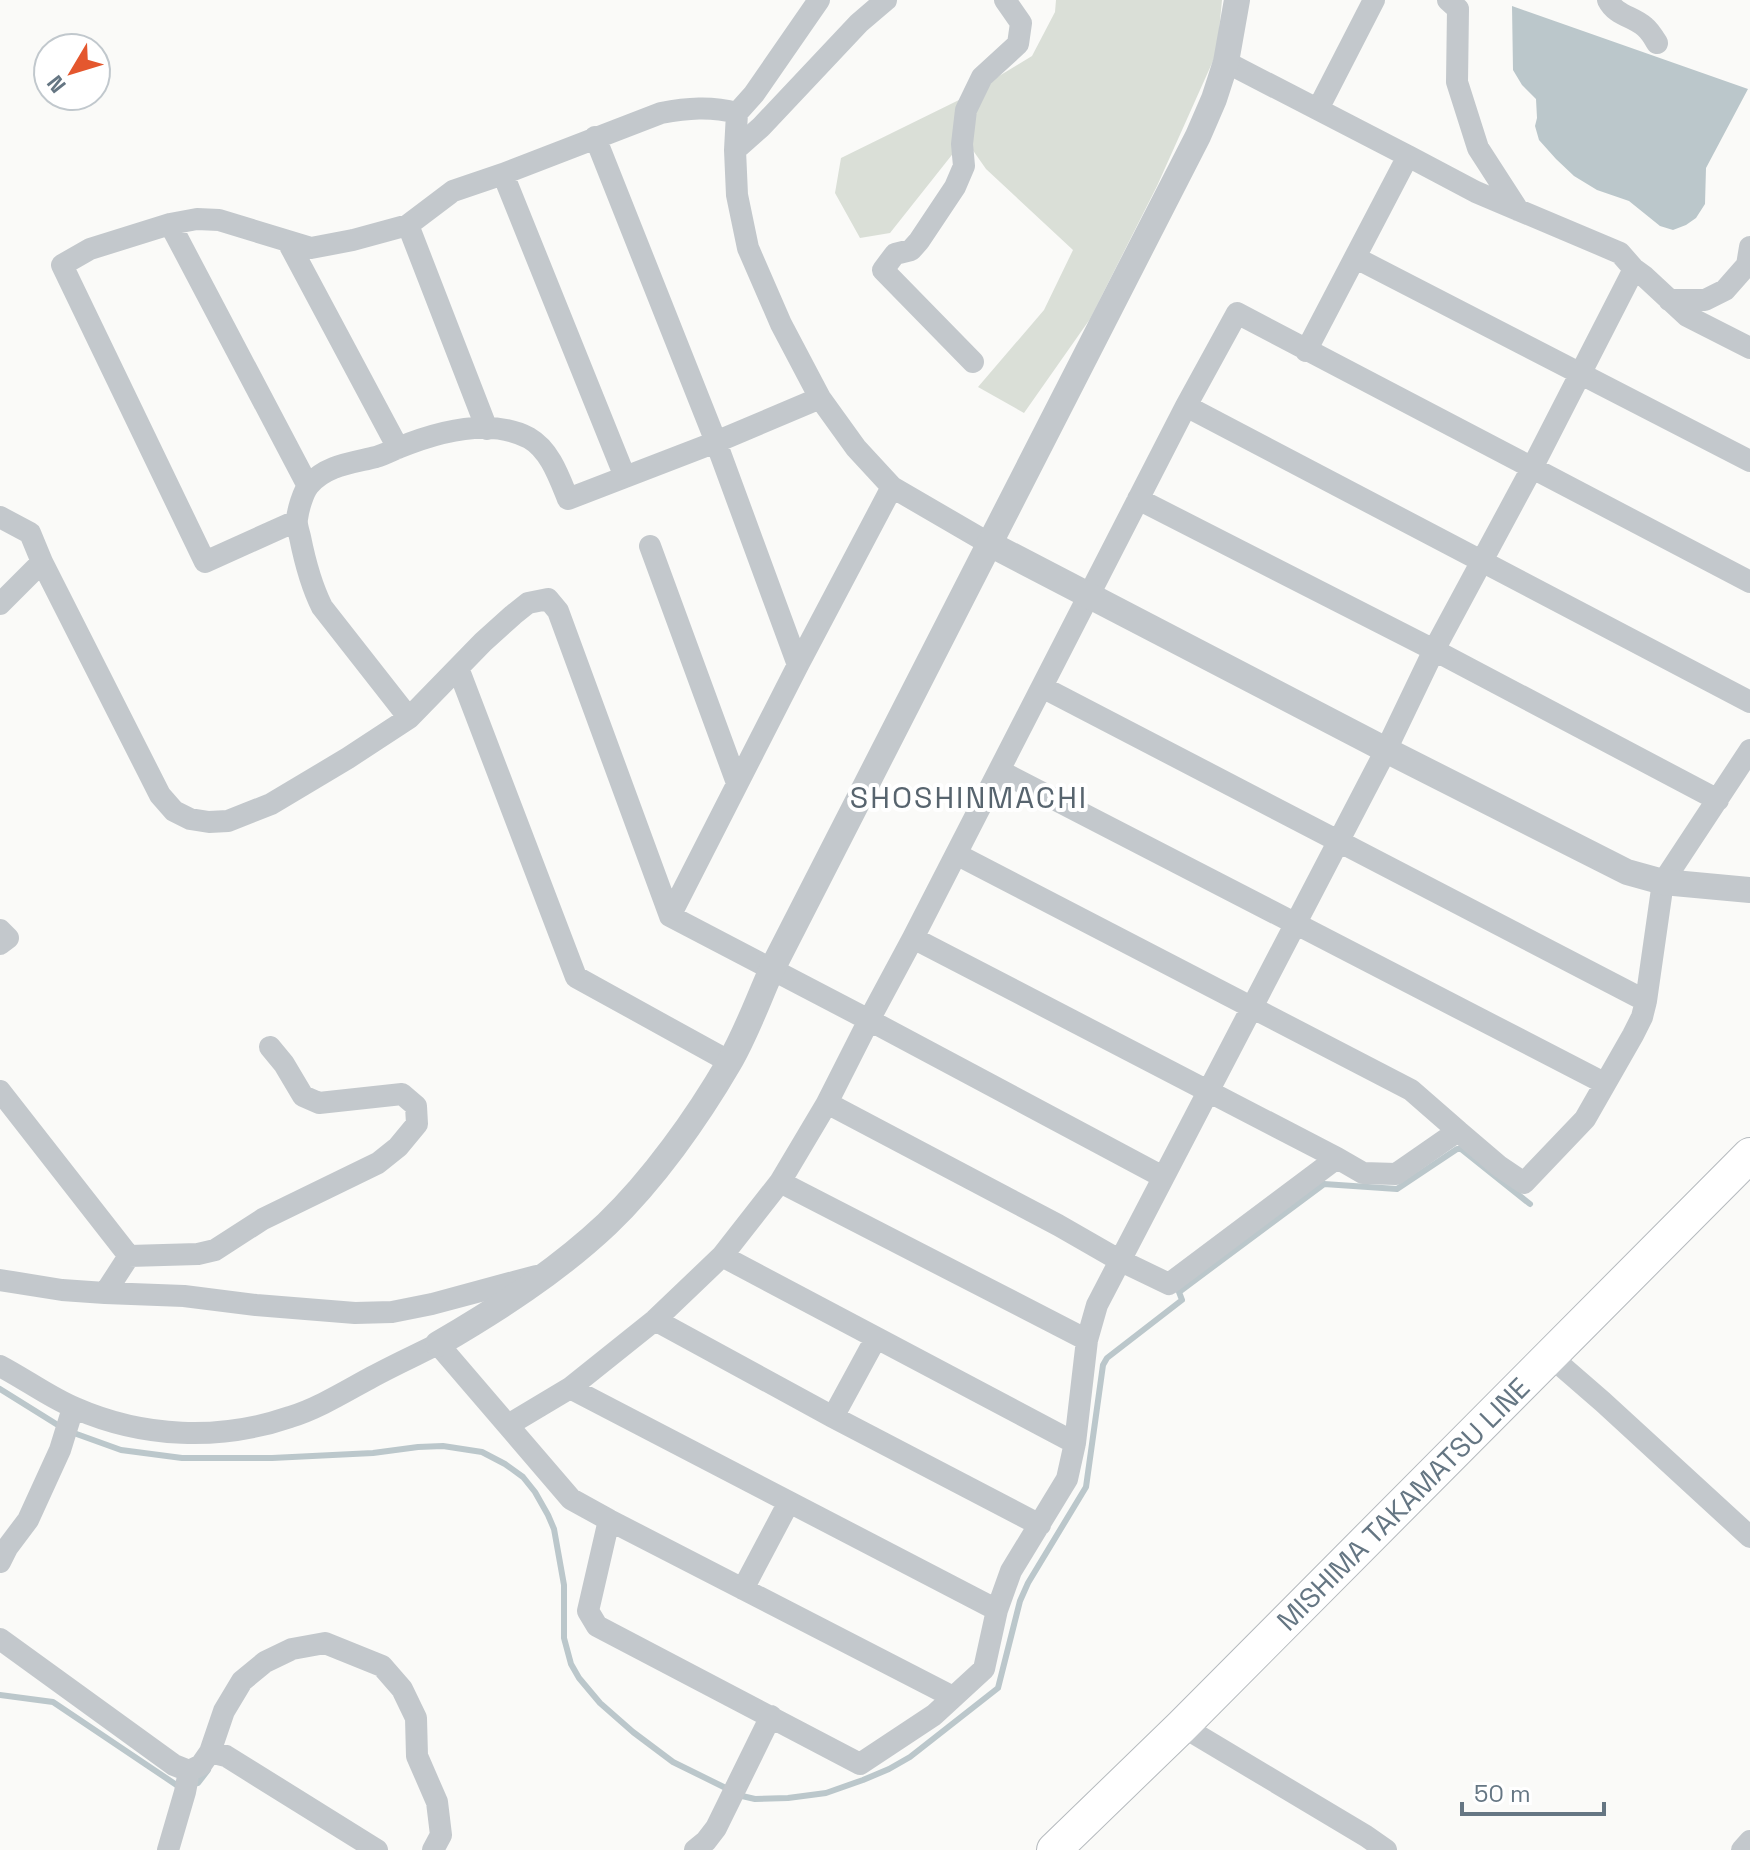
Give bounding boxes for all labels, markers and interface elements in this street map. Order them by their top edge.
north arrow [32,32,112,112]
text: N [41,70,72,99]
district label: SHOSHINMACHI [850,778,1088,817]
street label: MISHIMA TAKAMATSU LINE [1269,1370,1537,1638]
scale bar [1462,1766,1604,1816]
text: 50 m [1474,1778,1531,1809]

